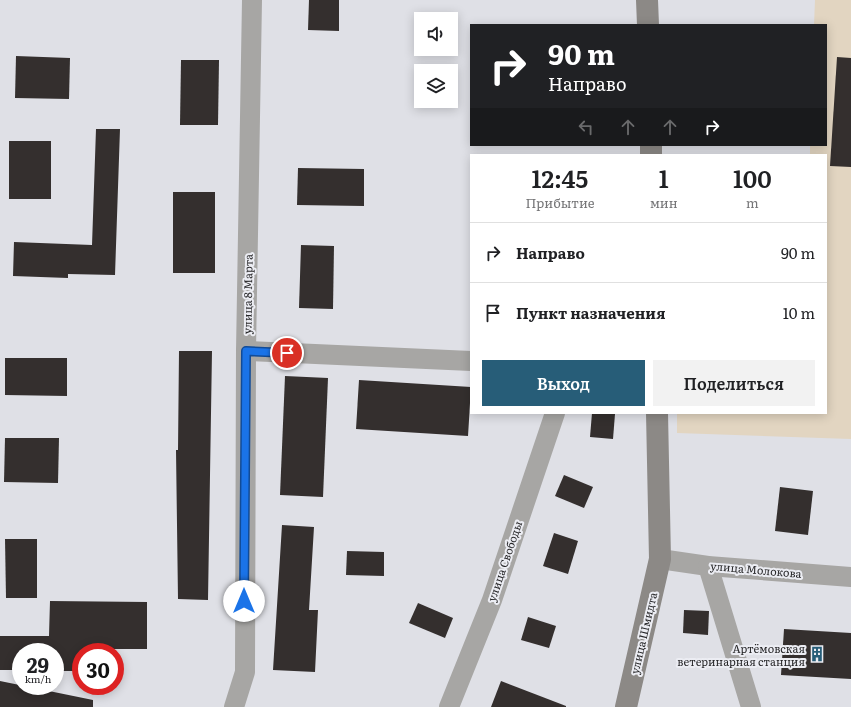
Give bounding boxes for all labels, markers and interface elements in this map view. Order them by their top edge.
map controls [414,12,458,108]
button: sound [414,12,458,56]
text: 90 m [548,32,615,74]
icon: right [482,40,534,92]
button: layers [414,64,458,108]
text: Направо [548,70,626,97]
icon: left [575,116,597,138]
icon: ahead [617,116,639,138]
icon: ahead [659,116,681,138]
icon: right [701,116,723,138]
text: 12:45 [532,160,588,195]
text: 1 [659,160,669,195]
text: 100 [733,160,772,195]
text: Прибытие [525,193,595,212]
text: мин [650,193,678,212]
text: m [746,193,759,212]
text: Направо [516,241,585,264]
text: 90 m [781,241,815,264]
icon: right [482,242,504,264]
street label: улица 8 Марта [238,254,256,334]
text: Пункт назначения [516,301,666,324]
text: 10 m [783,301,815,324]
icon: arrive [482,302,504,324]
pin [270,336,304,370]
icon: arrive [276,342,298,364]
button: Выход [482,360,645,406]
button: Поделиться [653,360,815,406]
street label: улица Свободы [483,518,525,604]
street label: улица Молокова [710,557,802,581]
position arrow [223,580,265,622]
street label: улица Шмидта [626,590,660,675]
place label: Артёмовская ветеринарная станция [677,640,805,669]
speed limit sign: 30 [72,643,124,695]
building icon: Артёмовская ветеринарная станция [808,645,826,663]
text: 29 [27,649,49,679]
text: km/h [25,671,51,686]

